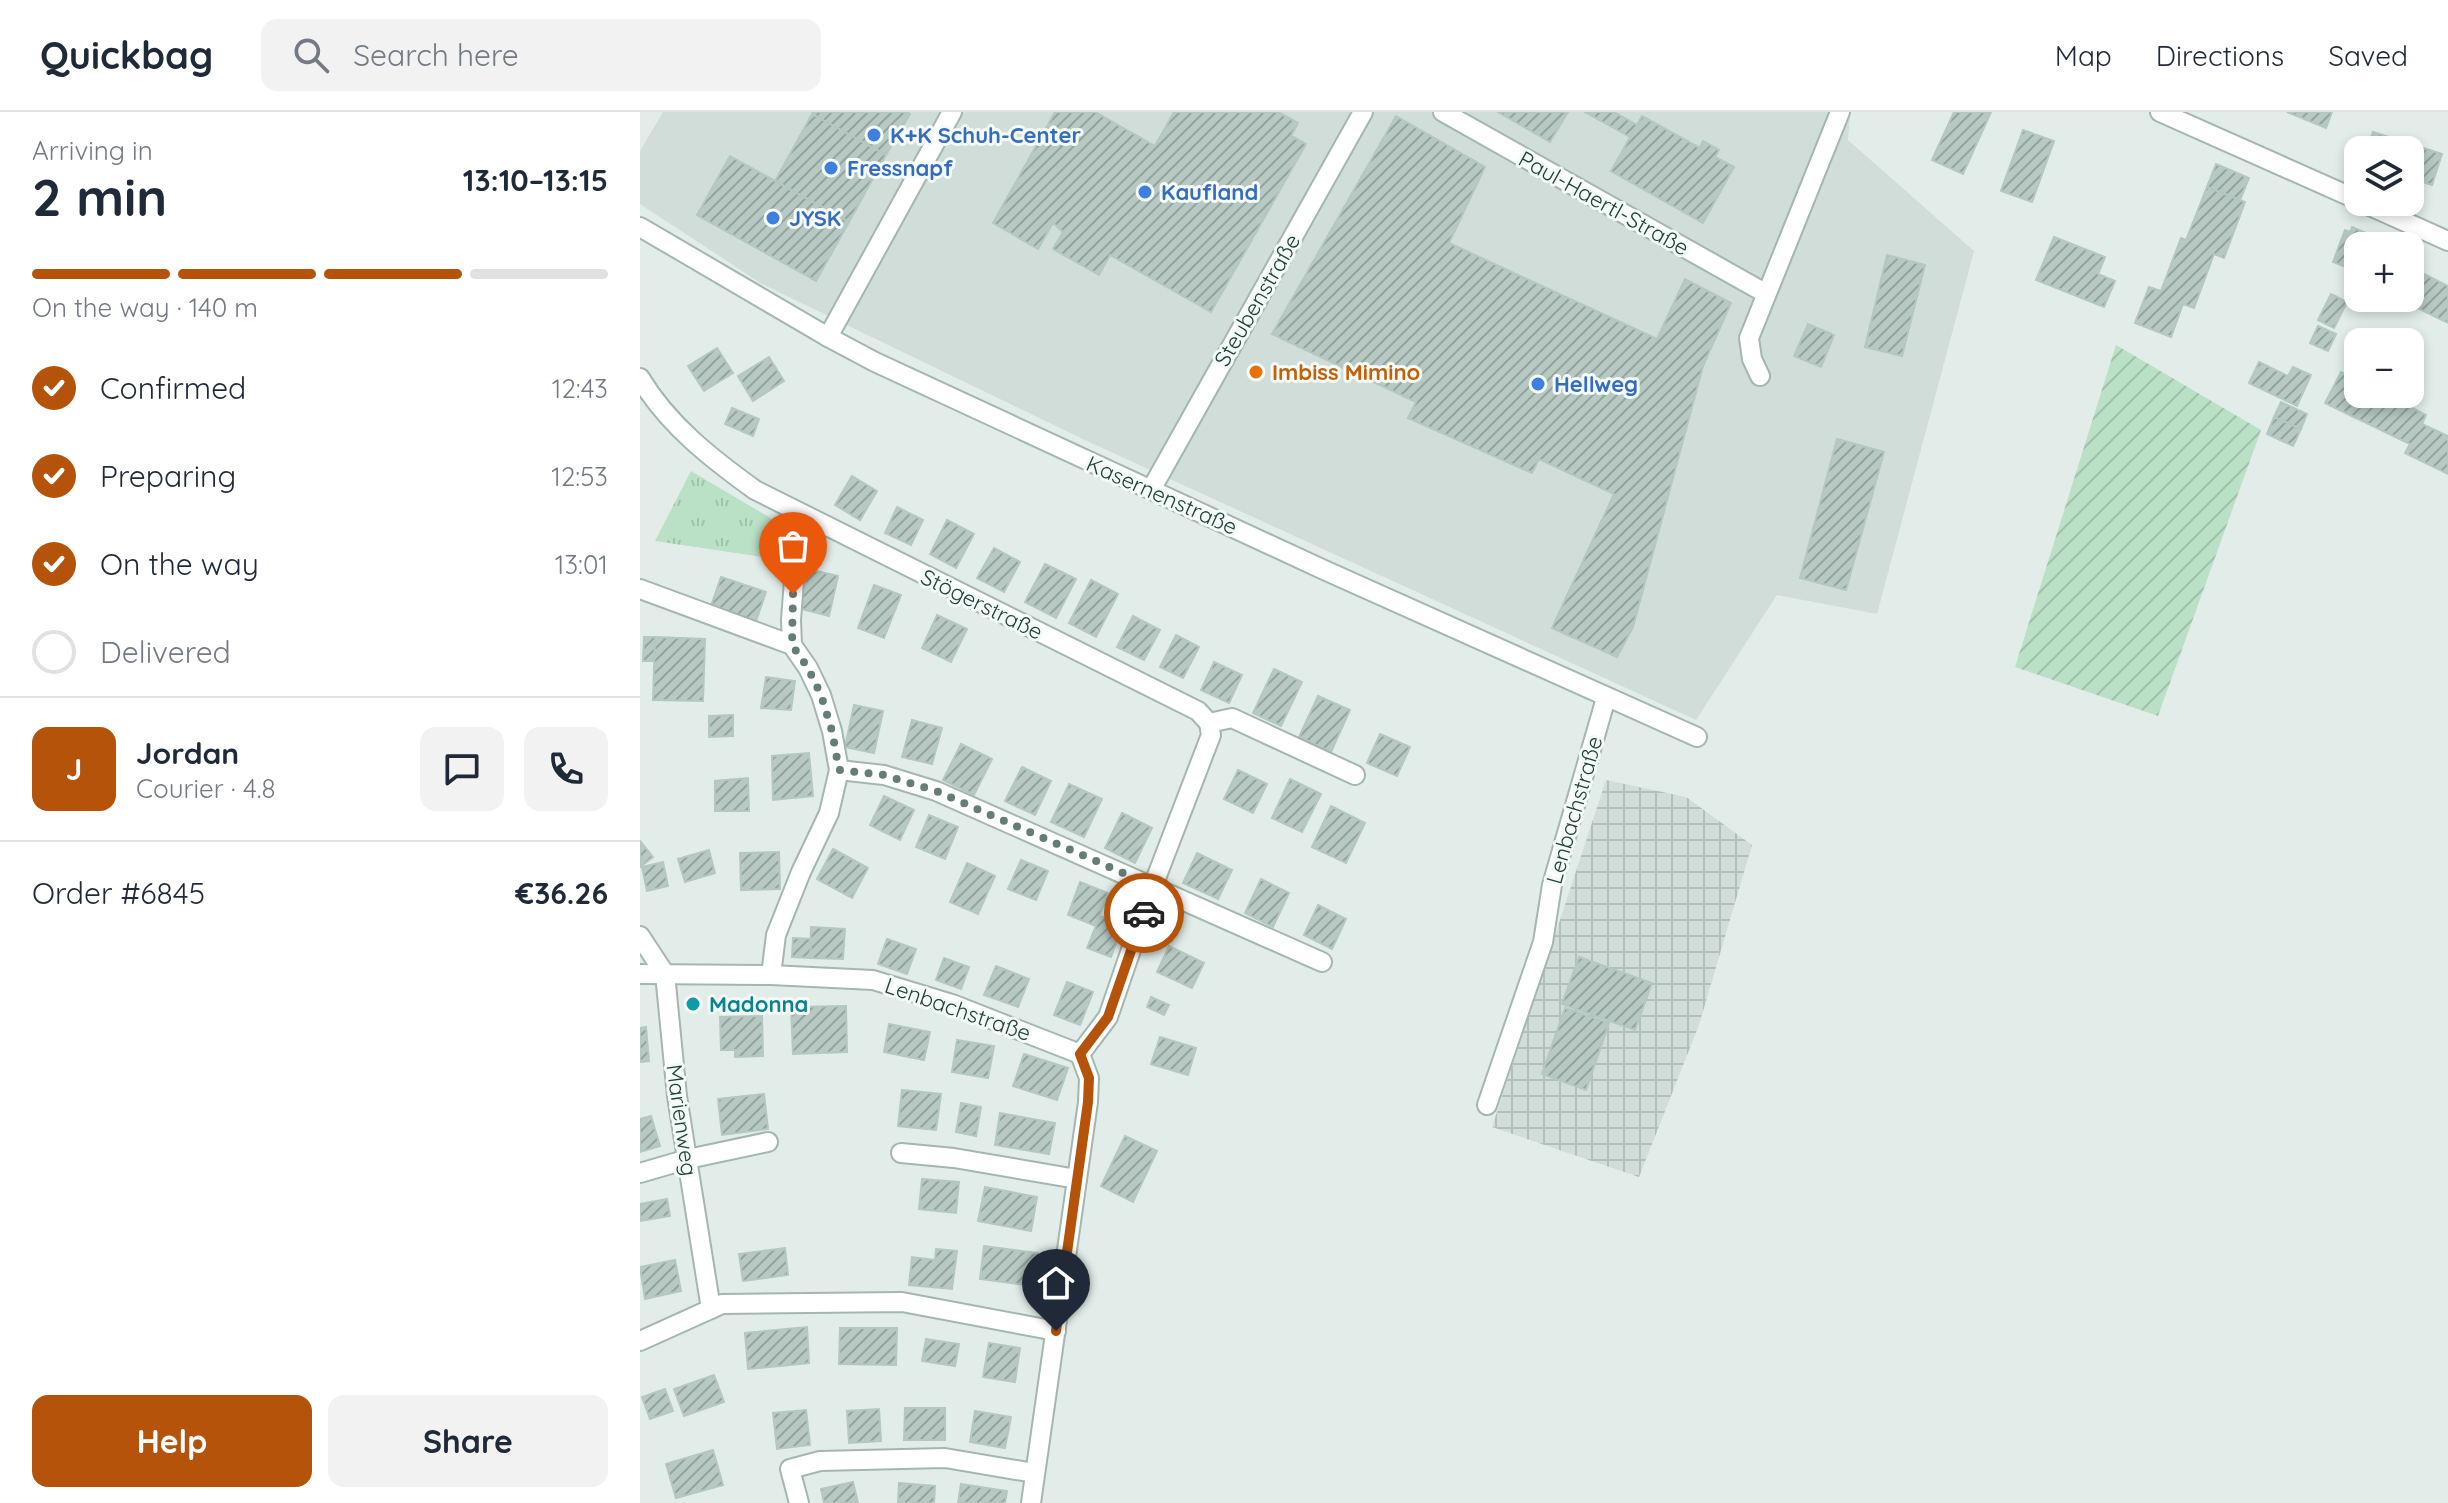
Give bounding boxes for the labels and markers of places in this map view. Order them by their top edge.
place label: K+K Schuh-Center [890,121,1081,149]
marker: K+K Schuh-Center [865,126,883,144]
place label: Fressnapf [847,154,953,182]
marker: Fressnapf [822,159,840,177]
place label: Kaufland [1161,178,1258,206]
marker: Kaufland [1136,183,1154,201]
place label: JYSK [789,204,841,232]
marker: JYSK [764,209,782,227]
place label: Imbiss Mimino [1272,358,1420,386]
marker: Imbiss Mimino [1247,363,1265,381]
place label: Hellweg [1554,370,1638,398]
marker: Hellweg [1529,375,1547,393]
pin [759,512,827,594]
place label: Madonna [709,990,808,1018]
marker: Madonna [684,995,702,1013]
pin [1022,1249,1090,1331]

